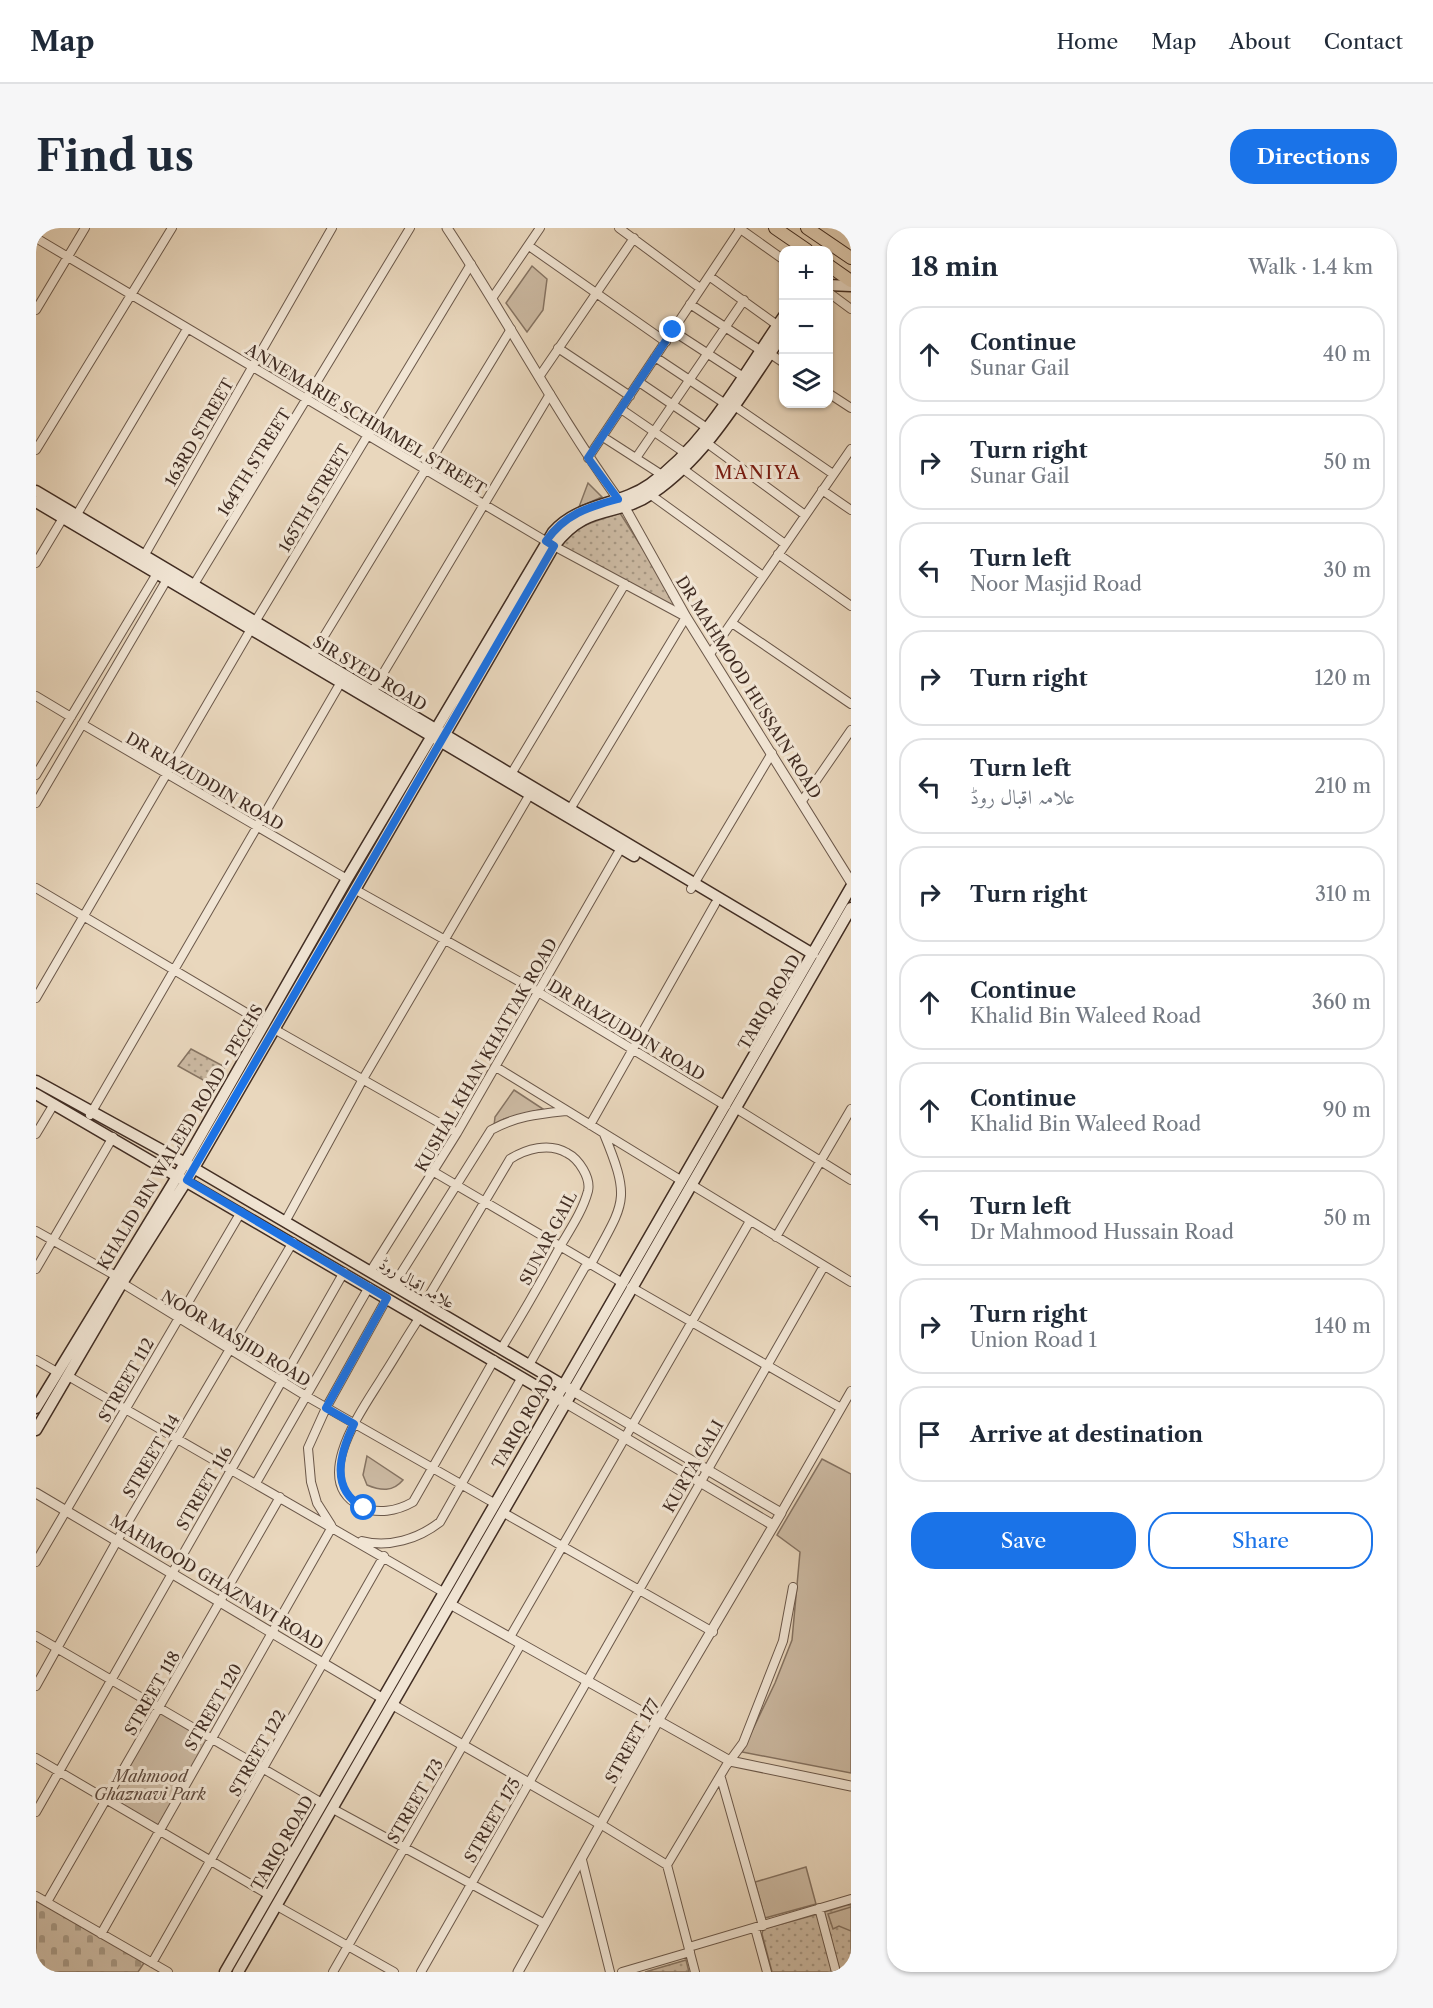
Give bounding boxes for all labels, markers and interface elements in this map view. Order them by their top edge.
text: Map [30,24,94,58]
text: Home [1057,29,1118,54]
text: Map [1151,29,1196,54]
text: About [1229,29,1291,54]
text: Contact [1324,29,1403,54]
button: Directions [1230,129,1397,184]
text: Find us [36,130,194,182]
map controls [779,246,833,408]
button: + [779,246,833,300]
text: 18 min [911,251,998,283]
text: Walk · 1.4 km [1248,255,1373,279]
button: − [779,300,833,354]
route end [659,316,685,342]
text: Continue [970,329,1076,356]
icon: ahead [913,338,946,371]
street label: ANNEMARIE SCHIMMEL STREET [241,339,490,499]
text: 40 m [1323,342,1371,366]
button: layers [779,354,833,408]
text: Sunar Gail [970,356,1069,380]
street label: 163RD STREET [160,375,238,489]
street label: 164TH STREET [213,405,295,519]
text: Turn right [970,437,1088,464]
street label: 165TH STREET [274,441,354,555]
icon: right [913,446,946,479]
text: 50 m [1324,450,1371,474]
district label: MANIYA [715,462,801,484]
text: Sunar Gail [970,464,1069,488]
text: Turn left [970,545,1071,572]
icon: left [913,554,946,587]
text: 30 m [1323,558,1371,582]
street label: DR MAHMOOD HUSSAIN ROAD [672,572,826,802]
text: Noor Masjid Road [970,572,1142,596]
street label: SIR SYED ROAD [309,631,431,715]
icon: right [913,662,946,695]
text: Turn right [970,665,1088,692]
text: 120 m [1314,666,1371,690]
street label: DR RIAZUDDIN ROAD [122,728,288,834]
text: Turn left [970,755,1071,782]
icon: left [913,770,946,803]
text: 210 m [1314,774,1371,798]
text: علامہ اقبال روڈ [970,785,1075,809]
icon: right [913,878,946,911]
text: Turn right [970,881,1088,908]
text: 310 m [1315,882,1371,906]
street label: KUSHAL KHAN KHATTAK ROAD [411,935,561,1175]
street label: TARIQ ROAD [734,951,804,1053]
street label: DR RIAZUDDIN ROAD [545,975,709,1085]
text: Continue [970,977,1076,1004]
icon: ahead [913,986,946,1019]
text: 360 m [1312,990,1371,1014]
street label: KHALID BIN WALEED ROAD - PECHS [93,1001,267,1273]
text: Khalid Bin Waleed Road [970,1004,1201,1028]
text: Continue [970,1085,1076,1112]
icon: ahead [913,1094,946,1127]
text: 90 m [1323,1098,1371,1122]
text: Khalid Bin Waleed Road [970,1112,1201,1136]
street label: SUNAR GAIL [515,1187,581,1288]
text: Turn left [970,1193,1071,1220]
icon: left [913,1202,946,1235]
text: 50 m [1324,1206,1371,1230]
text: Dr Mahmood Hussain Road [970,1220,1234,1244]
street label: علامہ اقبال روڈ [376,1253,458,1313]
street label: NOOR MASJID ROAD [158,1285,314,1391]
text: Turn right [970,1301,1088,1328]
icon: right [913,1310,946,1343]
text: 140 m [1314,1314,1371,1338]
text: Union Road 1 [970,1328,1097,1352]
street label: STREET 112 [94,1334,158,1426]
street label: TARIQ ROAD [488,1370,558,1472]
street label: STREET 114 [118,1411,184,1501]
street label: KURTA GALI [658,1416,728,1516]
icon: arrive [913,1418,946,1451]
text: Arrive at destination [970,1421,1203,1448]
street label: STREET 116 [172,1442,236,1534]
route start [350,1494,376,1520]
street label: MAHMOOD GHAZNAVI ROAD [107,1510,327,1654]
button: Save [911,1512,1136,1569]
button: Share [1148,1512,1373,1569]
street label: STREET 118 [120,1647,184,1739]
street label: STREET 120 [180,1660,246,1754]
street label: STREET 177 [601,1695,664,1787]
street label: STREET 122 [224,1706,290,1800]
street label: STREET 173 [383,1755,447,1847]
park label: Mahmood Ghaznavi Park [94,1766,207,1804]
street label: STREET 175 [460,1774,524,1866]
street label: TARIQ ROAD [247,1792,317,1894]

